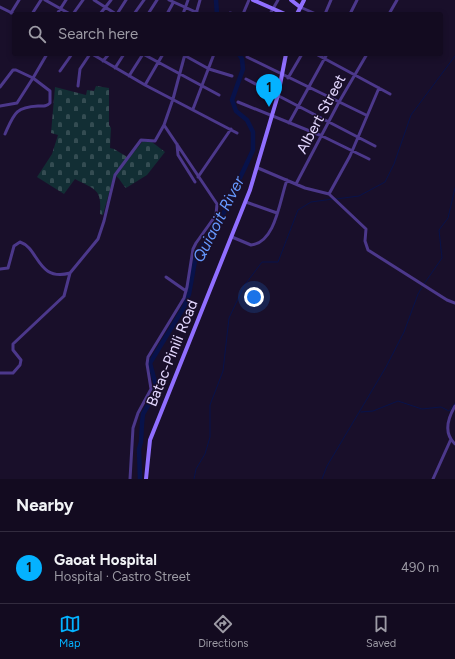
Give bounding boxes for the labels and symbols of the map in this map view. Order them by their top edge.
street label: Albert Street [293,71,349,157]
pin: 1 [256,74,282,107]
water label: Quiaoit River [189,173,248,265]
your location [244,287,264,307]
street label: Batac-Pinili Road [142,297,202,409]

